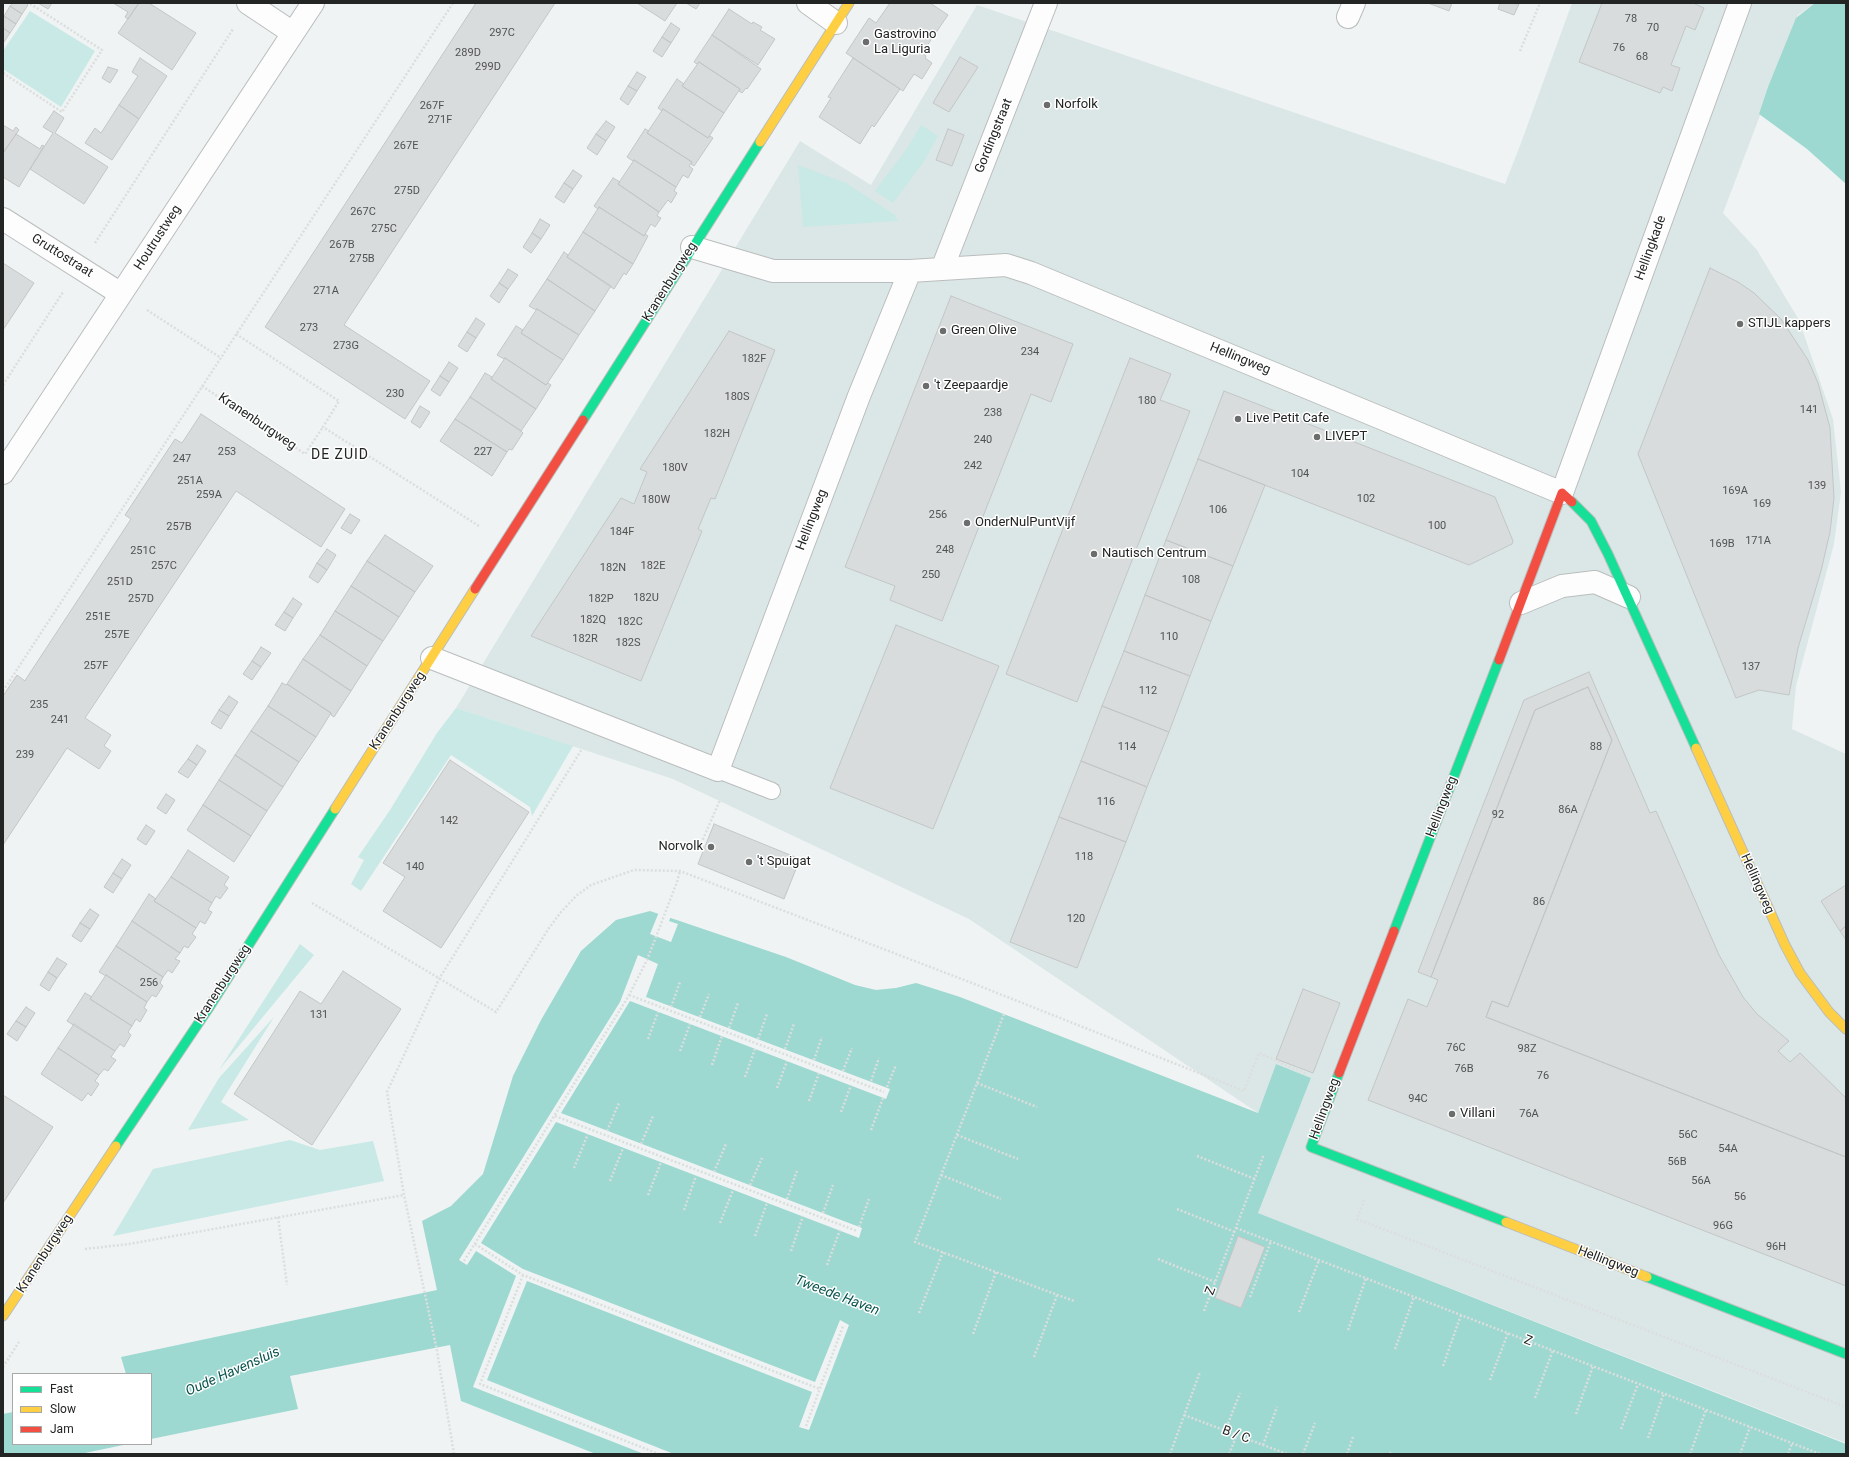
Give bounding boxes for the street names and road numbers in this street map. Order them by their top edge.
street label: Gordingstraat [972,96,1016,176]
street label: Houtrustweg [131,202,185,274]
street label: Hellingkade [1632,213,1670,283]
street label: Gruttostraat [28,231,96,281]
street label: Kranenburgweg [639,239,701,325]
street label: Hellingweg [1207,340,1273,378]
street label: Kranenburgweg [215,390,299,454]
street label: Hellingweg [793,487,831,553]
street label: Kranenburgweg [367,669,429,753]
street label: Hellingweg [1423,774,1461,840]
street label: Hellingweg [1737,852,1777,916]
street label: Kranenburgweg [192,942,254,1026]
street label: Hellingweg [1307,1076,1343,1142]
street label: Kranenburgweg [14,1212,76,1296]
street label: Hellingweg [1575,1243,1641,1281]
street label: Z [1202,1285,1220,1297]
street label: Z [1522,1332,1534,1350]
street label: B / C [1220,1423,1252,1447]

